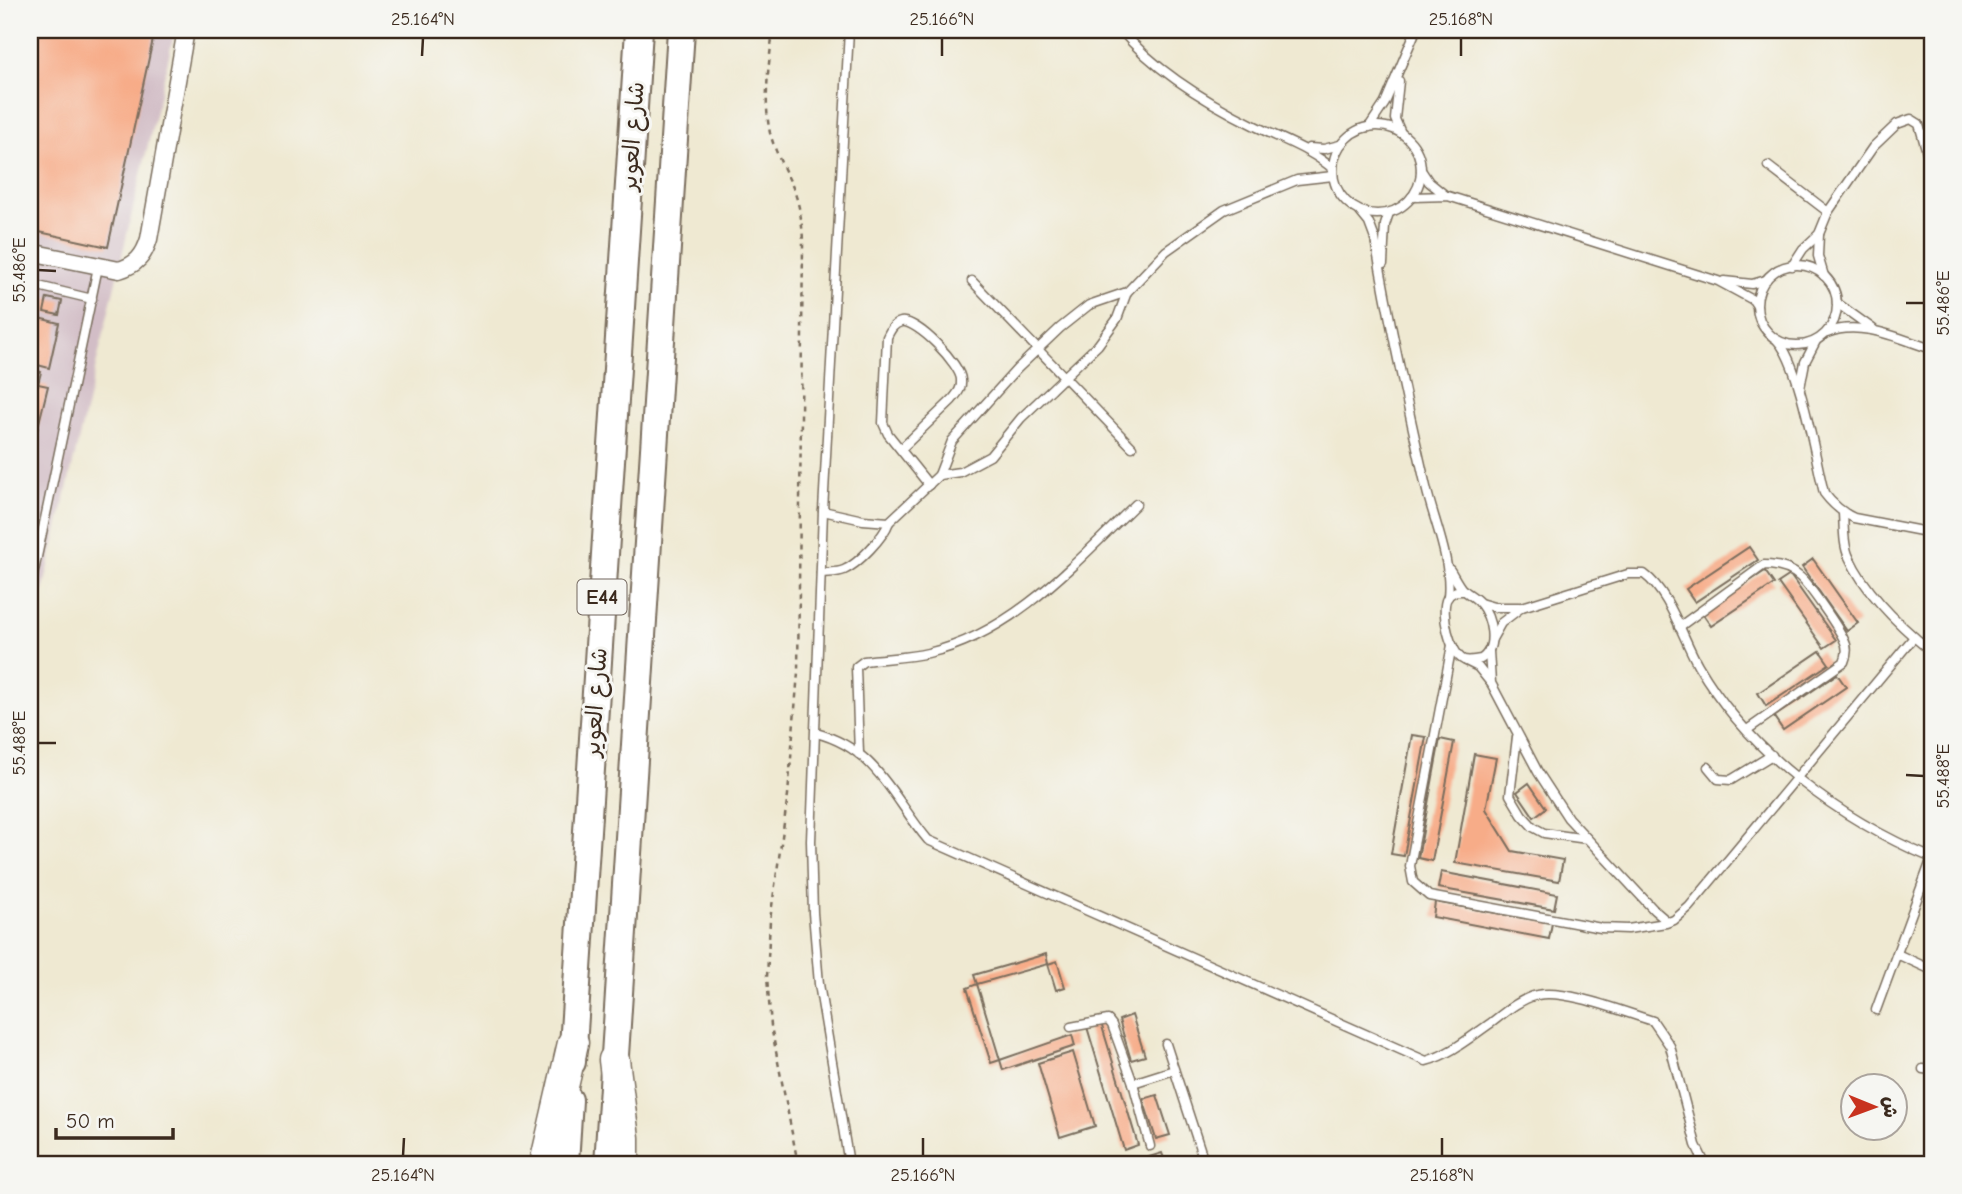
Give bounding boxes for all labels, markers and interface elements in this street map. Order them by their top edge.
text: 25.164°N [391,9,455,30]
text: 25.166°N [910,9,974,30]
text: 25.168°N [1429,9,1493,30]
street label: شارع العوير [615,81,652,194]
text: 55.486°E [9,237,30,303]
text: 55.486°E [1933,270,1954,336]
road number: E44 [578,580,626,614]
street label: شارع العوير [578,647,615,760]
text: 55.488°E [9,710,30,775]
text: 55.488°E [1933,743,1954,808]
north arrow [1840,1072,1910,1142]
scale bar [56,1096,173,1140]
text: ش [1879,1097,1901,1118]
text: 50 m [66,1109,115,1133]
text: 25.164°N [371,1165,435,1186]
text: 25.166°N [891,1165,955,1186]
text: 25.168°N [1410,1165,1474,1186]

